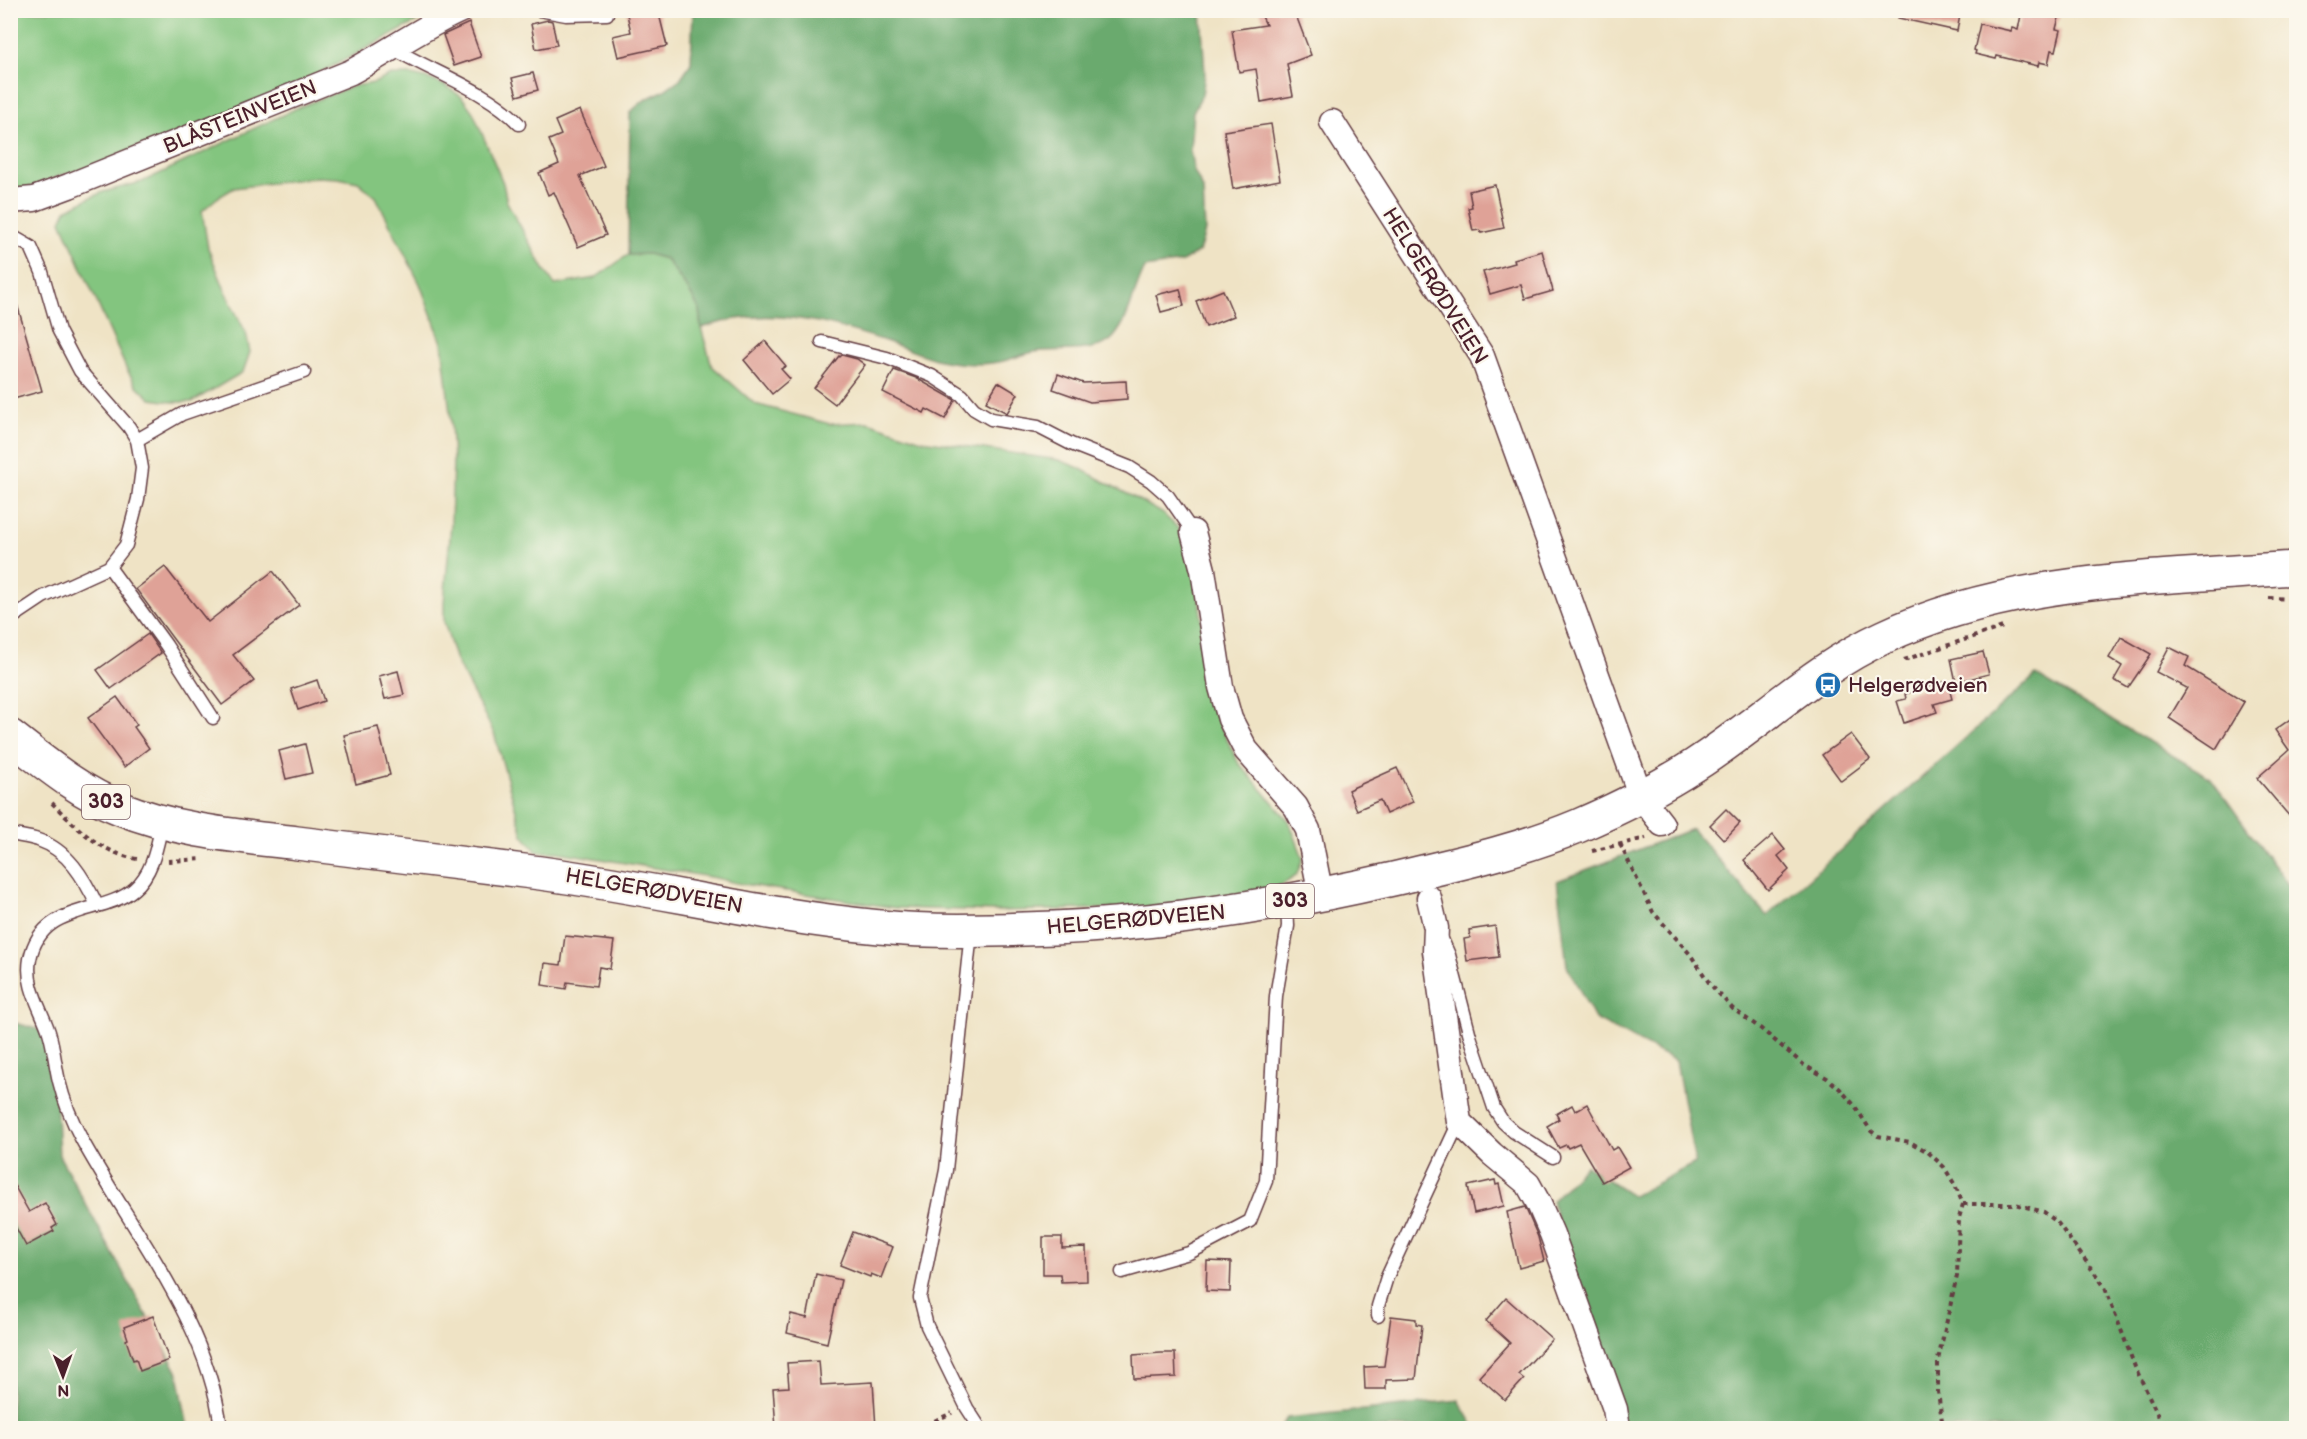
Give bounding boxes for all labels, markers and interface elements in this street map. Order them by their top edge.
street label: BLÅSTEINVEIEN [159,74,320,159]
street label: HELGERØDVEIEN [1377,203,1493,369]
bus stop icon: Helgerødveien [1813,670,1843,700]
place label: Helgerødveien [1848,673,1987,698]
road number: 303 [82,785,130,819]
street label: HELGERØDVEIEN [563,863,745,919]
road number: 303 [1266,884,1314,918]
street label: HELGERØDVEIEN [1045,900,1227,940]
north arrow [33,1346,93,1406]
text: N [57,1380,69,1399]

